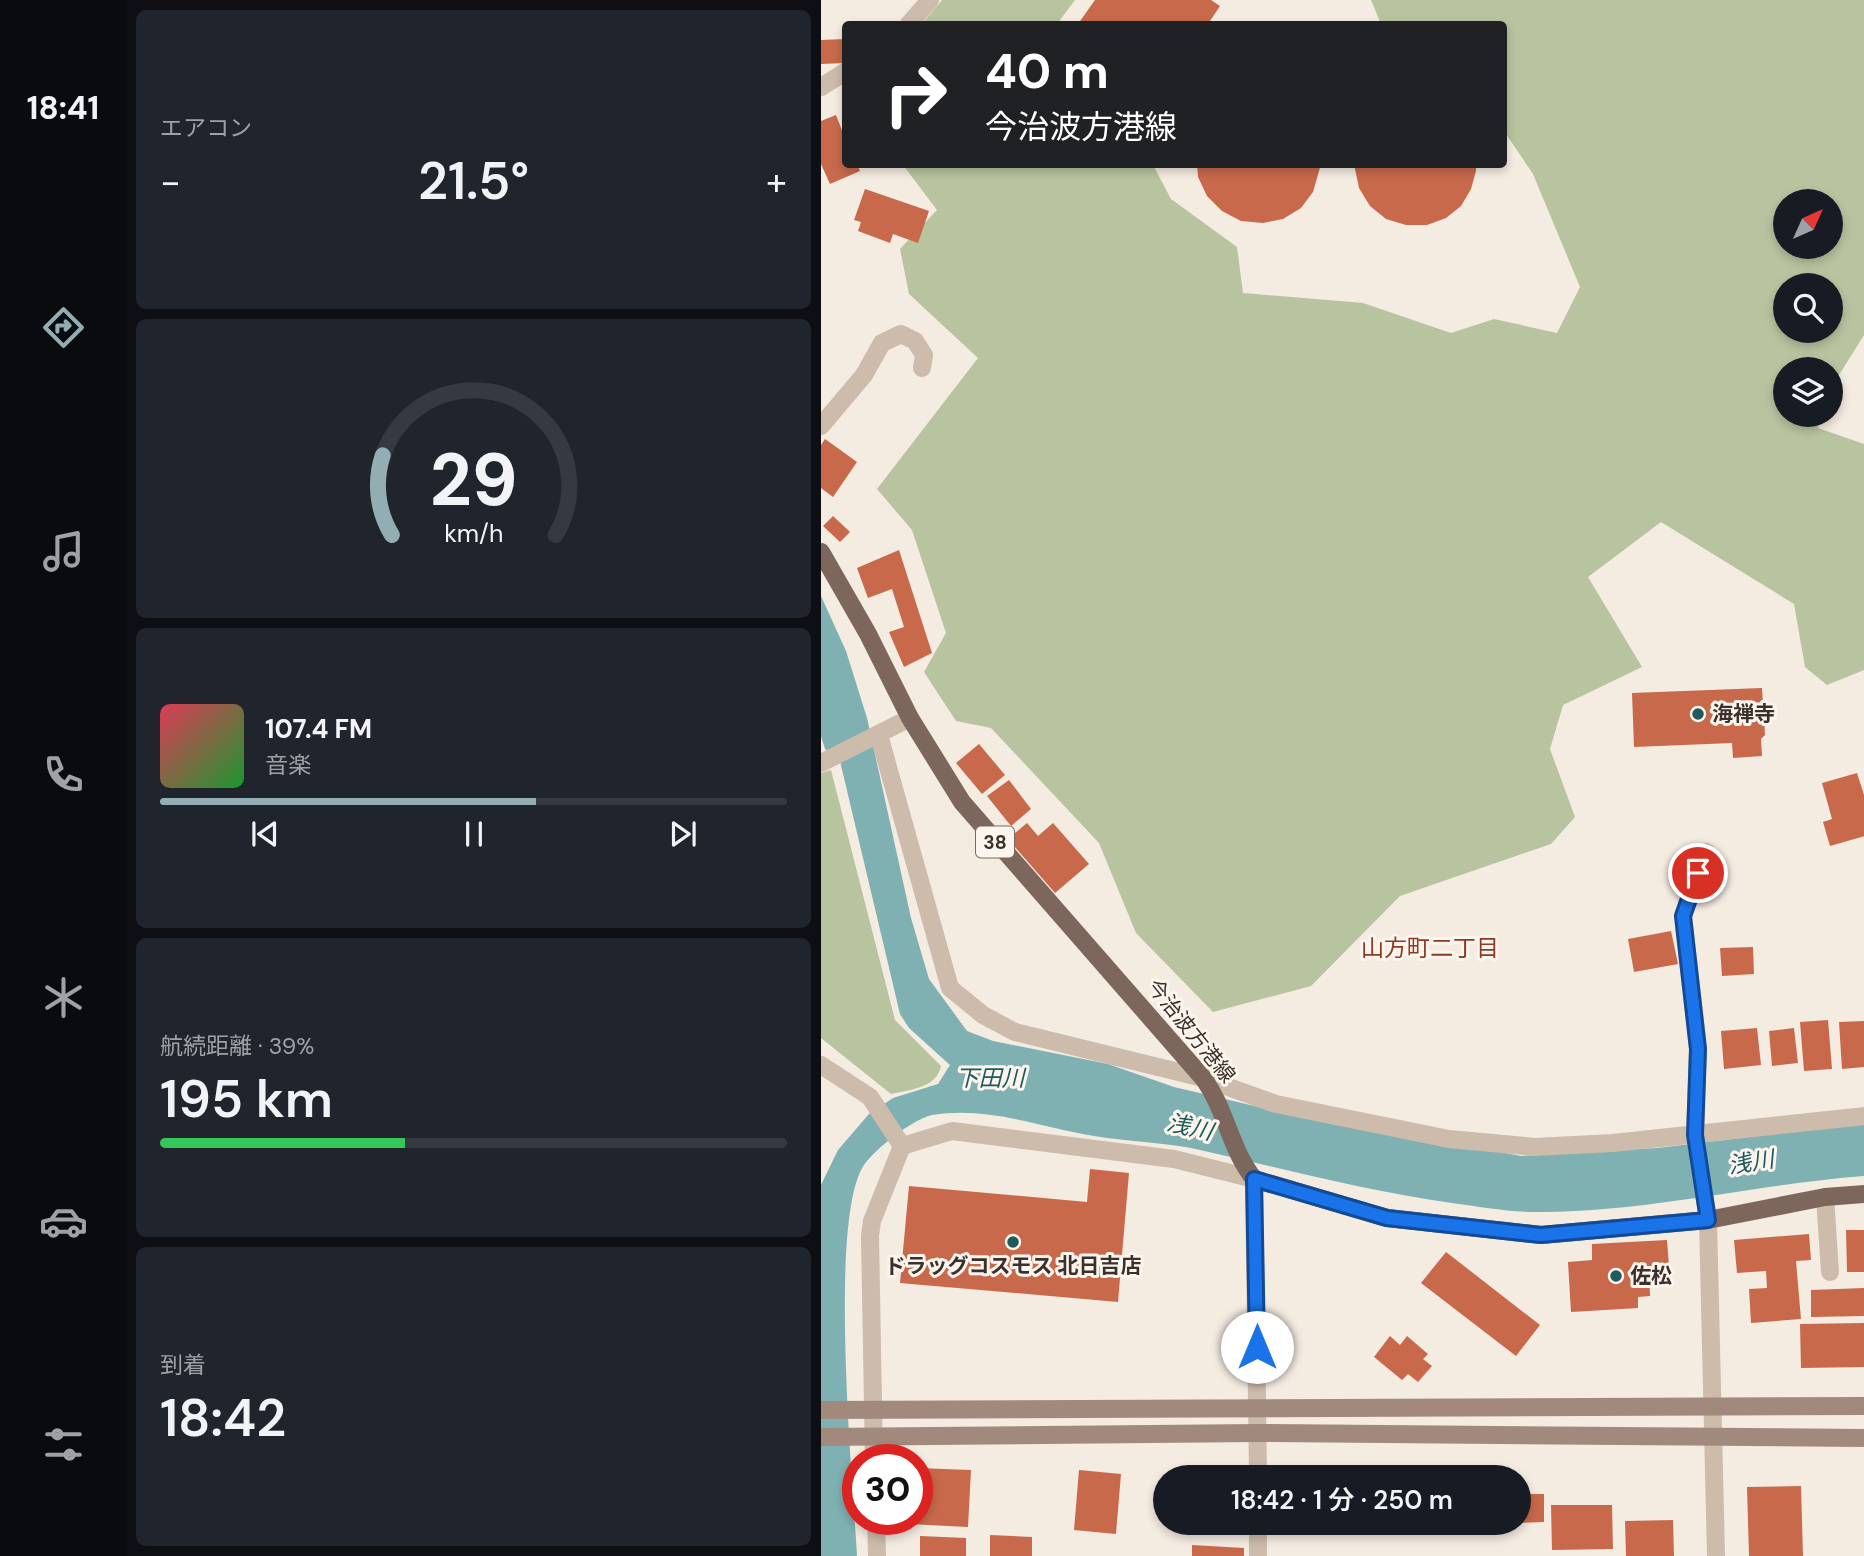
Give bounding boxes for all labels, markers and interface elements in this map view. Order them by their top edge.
text: 40 m [985,39,1109,103]
icon: right [870,49,961,140]
text: 18:41 [27,87,99,129]
text: 今治波方港線 [985,106,1177,148]
text: エアコン [160,113,252,143]
text: 21.5° [418,147,529,215]
text: − [160,157,181,207]
text: + [766,157,787,207]
north arrow [1773,189,1843,259]
map controls [1773,189,1843,427]
button: search [1773,273,1843,343]
icon: directions [39,303,88,352]
button: layers [1773,357,1843,427]
text: 29 [430,433,517,528]
text: km/h [444,517,503,550]
icon: music [39,527,88,576]
place label: 海禅寺 [1712,700,1775,728]
marker: 海禅寺 [1690,706,1706,722]
text: 107.4 FM [265,712,372,746]
icon: phone [39,750,88,799]
text: 音楽 [265,750,311,780]
icon: previous [246,815,284,853]
icon: pause [455,815,493,853]
icon: next [664,815,702,853]
road number: 38 [976,827,1014,858]
pin [1668,843,1728,903]
icon: arrive [1679,854,1717,892]
district label: 山方町二丁目 [1361,933,1499,963]
icon: climate [39,973,88,1022]
street label: 今治波方港線 [1140,973,1242,1089]
text: 航続距離 · 39% [160,1031,314,1061]
water label: 下田川 [956,1063,1028,1093]
text: 195 km [160,1065,333,1133]
water label: 浅川 [1164,1107,1219,1147]
water label: 浅川 [1726,1143,1779,1180]
icon: car [39,1197,88,1246]
marker: ドラッグコスモス 北日吉店 [1005,1234,1021,1250]
place label: ドラッグコスモス 北日吉店 [885,1252,1141,1280]
place label: 佐松 [1630,1262,1672,1290]
marker: 佐松 [1608,1268,1624,1284]
position arrow [1220,1310,1294,1384]
text: 到着 [160,1350,206,1380]
text: 18:42 [160,1384,286,1452]
icon: filters [39,1420,88,1469]
speed limit sign: 30 [842,1444,933,1535]
text: 18:42 · 1 分 · 250 m [1231,1483,1453,1517]

